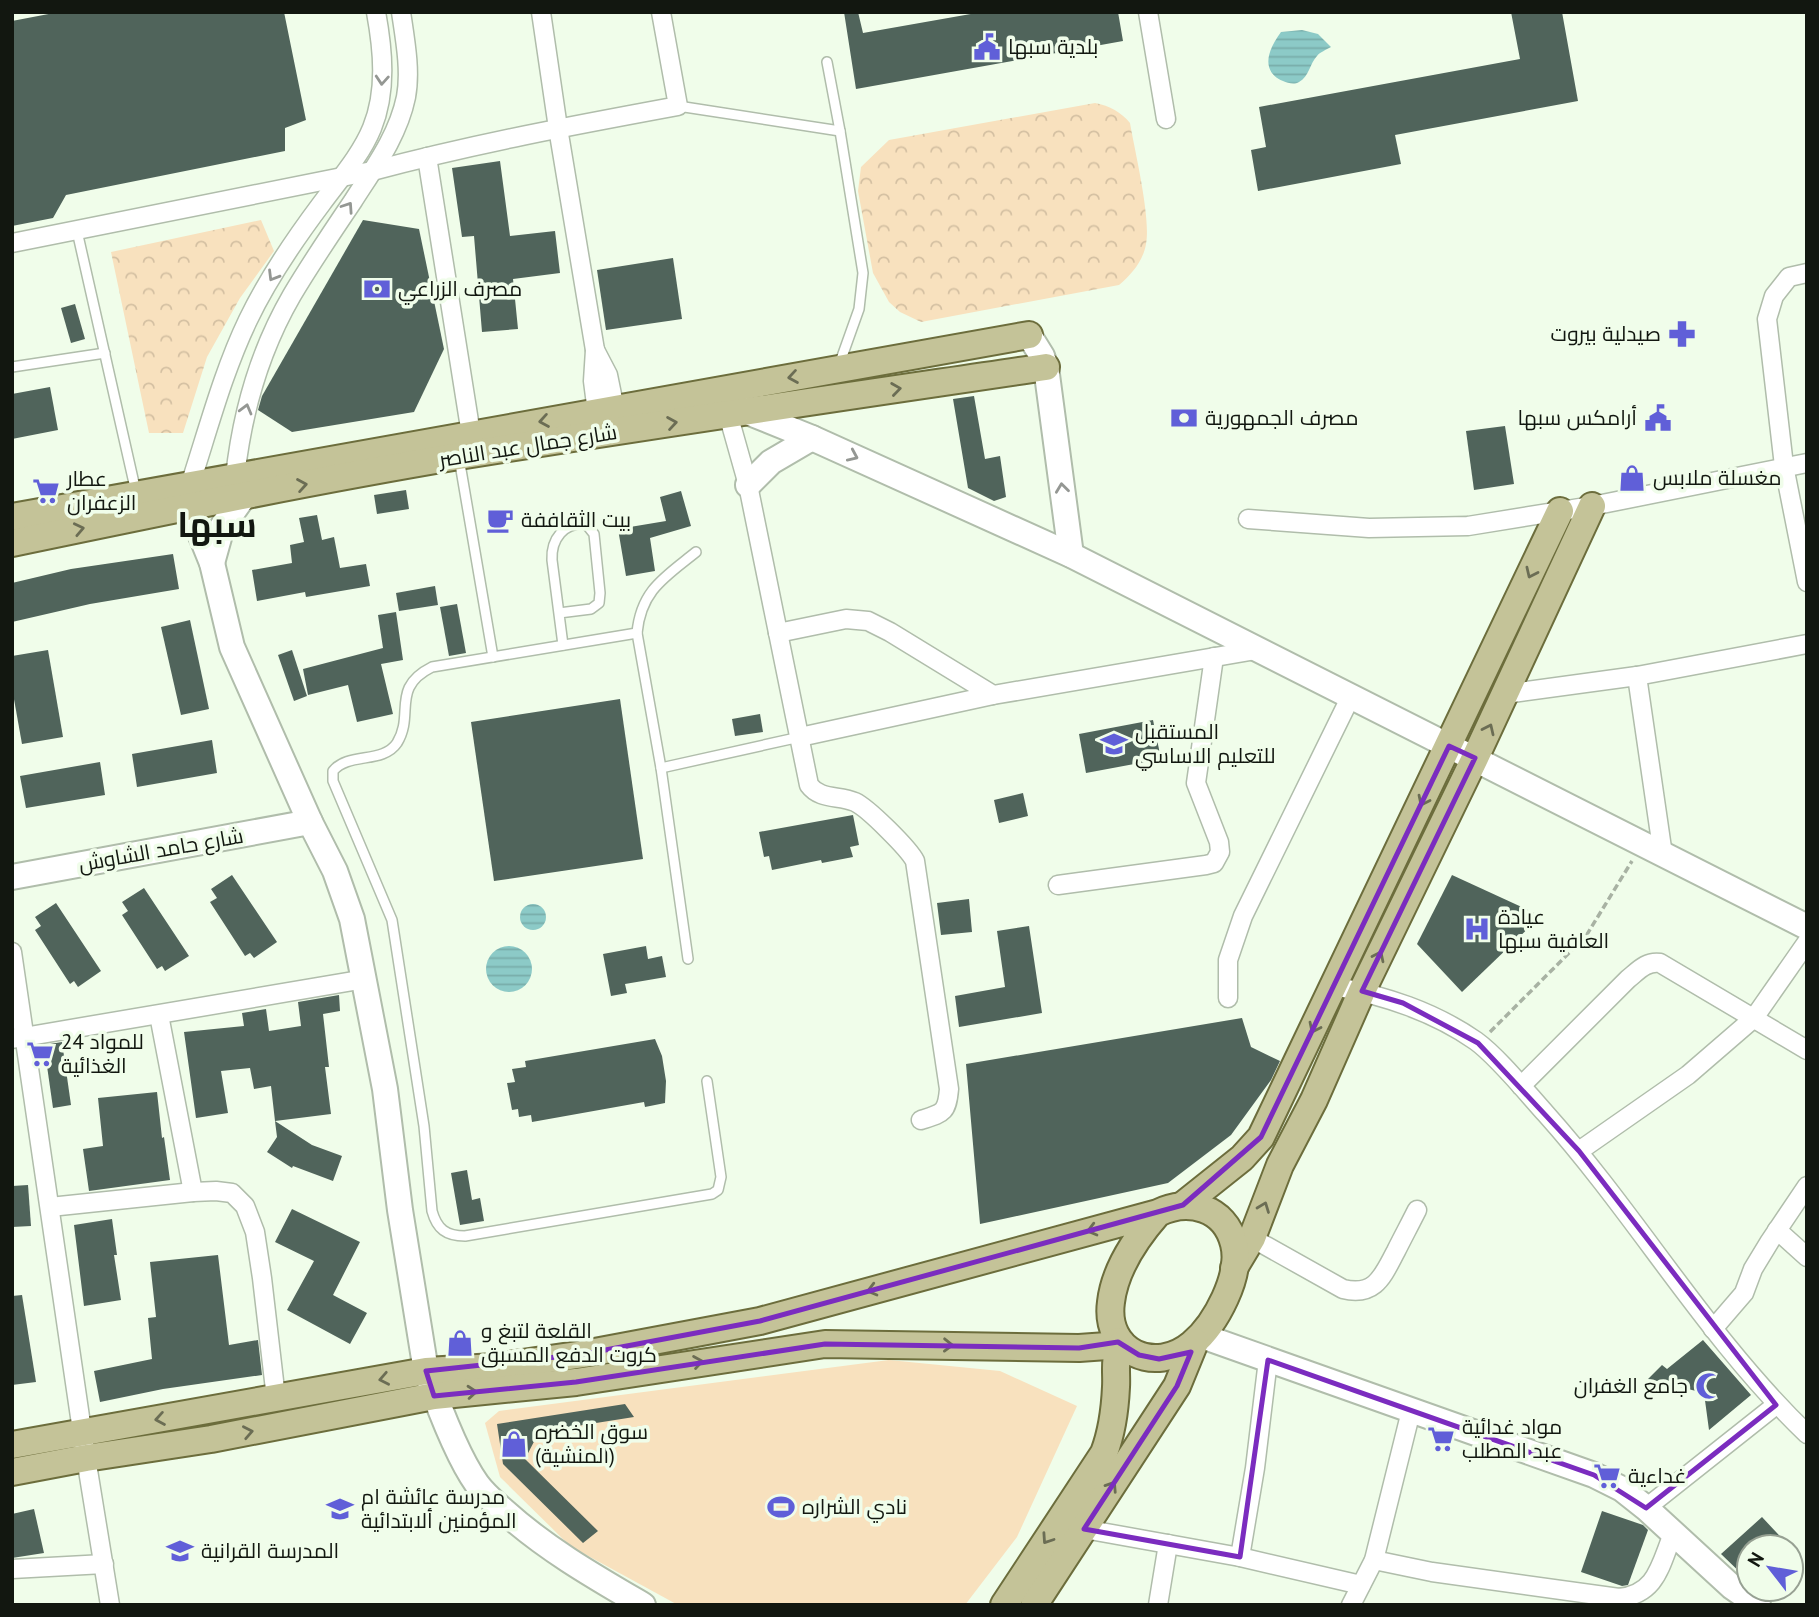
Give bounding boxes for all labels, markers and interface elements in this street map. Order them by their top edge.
public building icon: بلدية سبها [972,32,1002,62]
place label: بلدية سبها [1008,33,1098,60]
one-way arrow [375,75,390,86]
one-way arrow [340,202,353,215]
one-way arrow [268,269,281,282]
bank icon: مصرف الزراعي [362,274,392,304]
place label: مصرف الزراعي [398,275,522,305]
pharmacy icon: صيدلية بيروت [1667,319,1697,349]
place label: صيدلية بيروت [1551,320,1661,347]
one-way arrow [787,369,799,384]
one-way arrow [891,382,902,397]
bank icon: مصرف الجمهورية [1169,403,1199,433]
public building icon: أرامكس سبها [1643,403,1673,433]
one-way arrow [238,404,253,416]
place label: مصرف الجمهورية [1205,404,1359,431]
place label: أرامكس سبها [1517,404,1637,431]
one-way arrow [538,412,550,427]
one-way arrow [666,416,677,431]
street label: شارع جمال عبد الناصر [436,418,619,474]
one-way arrow [846,448,858,462]
shop icon: مغسلة ملابس [1617,463,1647,493]
place label: مغسلة ملابس [1653,464,1781,491]
place label: عطار الزعفران [66,465,137,516]
supermarket icon: عطار الزعفران [31,476,61,506]
one-way arrow [296,479,308,494]
one-way arrow [1054,482,1069,493]
district label: سبها [177,501,257,547]
cafe icon: بيت الثقاففة [485,505,515,535]
place label: بيت الثقاففة [521,506,631,533]
one-way arrow [73,523,85,538]
one-way arrow [1525,566,1539,578]
place label: المستقبل للتعليم الاساسي [1135,718,1275,771]
one-way arrow [1480,724,1494,736]
school or university icon: المستقبل للتعليم الاساسي [1099,729,1129,759]
one-way arrow [1417,794,1431,806]
street label: شارع حامد الشاوش [76,822,246,878]
place label: عيادة العافية سبها [1498,903,1609,954]
hospital icon: عيادة العافية سبها [1462,914,1492,944]
one-way arrow [1371,951,1385,963]
one-way arrow [1308,1021,1322,1033]
place label: 24 للمواد الغذائية [61,1028,144,1079]
supermarket icon: 24 للمواد الغذائية [25,1039,55,1069]
one-way arrow [1256,1202,1270,1214]
one-way arrow [1086,1222,1098,1236]
one-way arrow [866,1282,878,1296]
place label: القلعة لتبغ و كروت الدفع المسبق [481,1317,657,1369]
shop icon: القلعة لتبغ و كروت الدفع المسبق [445,1328,475,1358]
one-way arrow [943,1337,954,1352]
one-way arrow [692,1355,704,1370]
one-way arrow [378,1371,390,1386]
mosque icon: جامع الغفران [1694,1371,1724,1401]
place label: جامع الغفران [1574,1372,1688,1400]
one-way arrow [467,1385,478,1400]
one-way arrow [154,1410,166,1425]
place label: مواد غدائية عبد المطلب [1462,1413,1562,1464]
place label: سوق الخضره (المنشية) [535,1418,648,1469]
supermarket icon: مواد غدائية عبد المطلب [1426,1424,1456,1454]
one-way arrow [242,1425,254,1440]
shop icon: سوق الخضره (المنشية) [499,1429,529,1459]
supermarket icon: غداءية [1592,1461,1622,1491]
place label: غداءية [1628,1462,1687,1489]
one-way arrow [1104,1481,1117,1494]
place label: مدرسة عائشة ام المؤمنين ألابتدائية [361,1483,517,1534]
sports icon: نادي الشراره [766,1492,796,1522]
place label: نادي الشراره [802,1493,907,1523]
school or university icon: مدرسة عائشة ام المؤمنين ألابتدائية [325,1494,355,1524]
one-way arrow [1042,1532,1055,1545]
north arrow [1735,1533,1805,1603]
school or university icon: المدرسة القرانية [165,1536,195,1566]
place label: المدرسة القرانية [201,1537,339,1564]
text: N [1742,1548,1769,1571]

